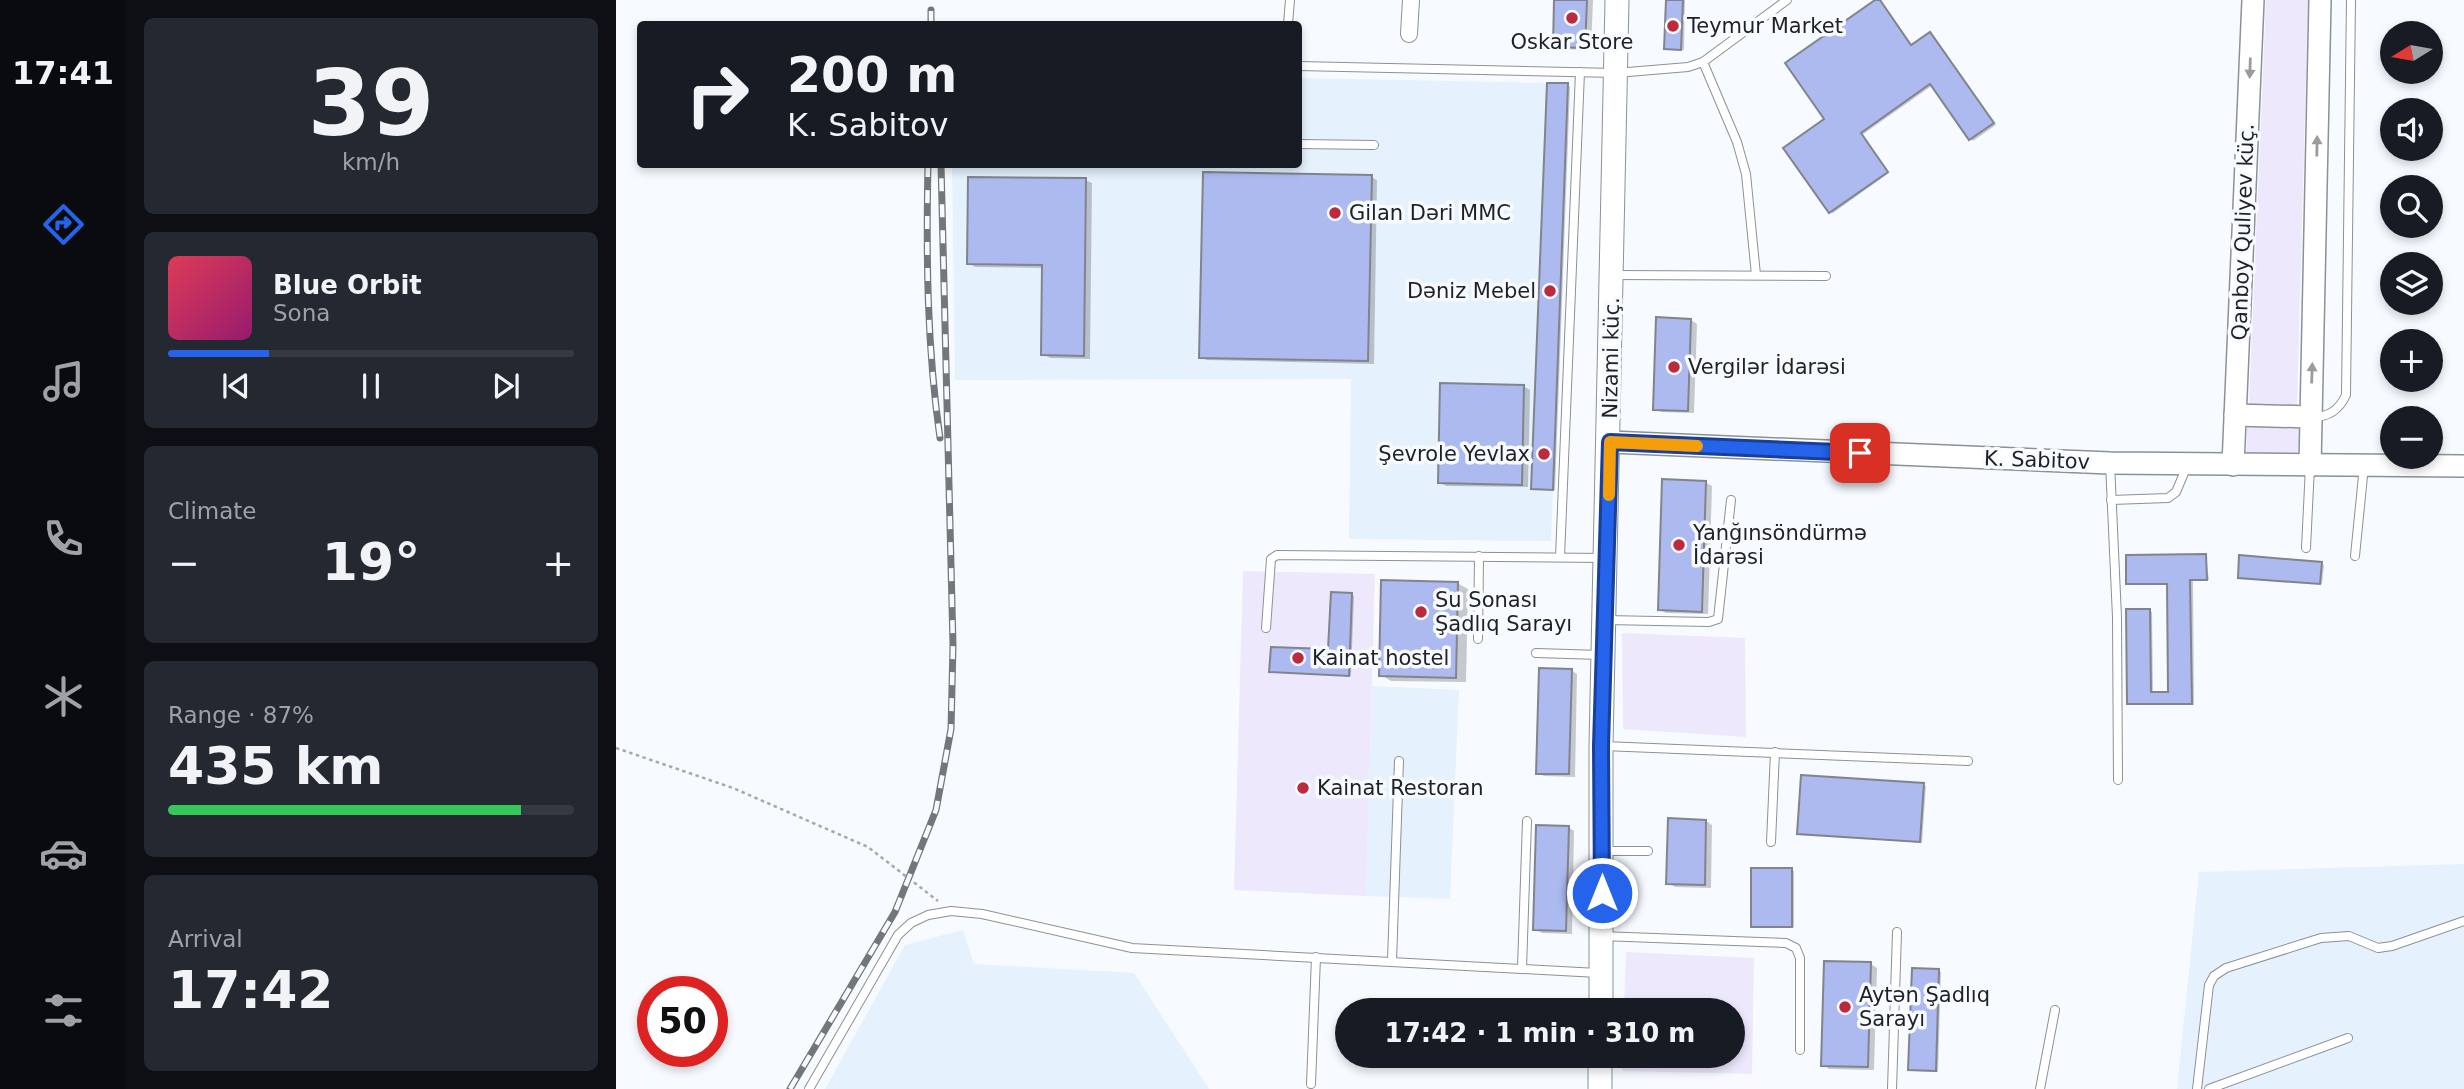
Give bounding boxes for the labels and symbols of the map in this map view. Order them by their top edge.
marker: Oskar Store [1564,10,1580,26]
place label: Teymur Market [1686,14,1843,38]
marker: Teymur Market [1665,18,1681,34]
north arrow [2380,21,2443,84]
place label: Oskar Store [1511,30,1633,54]
one-way arrow [2244,57,2255,79]
street label: Qanboy Quliyev küç. [2227,123,2259,341]
one-way arrow [2311,135,2323,157]
place label: Gilan Dəri MMC [1349,201,1511,225]
marker: Gilan Dəri MMC [1327,205,1343,221]
place label: Dəniz Mebel [1407,279,1536,303]
marker: Dəniz Mebel [1542,283,1558,299]
street label: Nizami küç. [1598,297,1624,419]
place label: Vergilər İdarəsi [1688,354,1846,379]
marker: Vergilər İdarəsi [1666,359,1682,375]
one-way arrow [2306,362,2317,384]
pin [1830,423,1890,483]
place label: Şevrole Yevlax [1378,442,1530,466]
marker: Şevrole Yevlax [1536,446,1552,462]
street label: K. Sabitov [1984,446,2090,474]
place label: Yanğınsöndürmə İdarəsi [1692,521,1867,569]
marker: Yanğınsöndürmə İdarəsi [1671,537,1687,553]
place label: Su Sonası Şadlıq Sarayı [1435,588,1572,636]
marker: Su Sonası Şadlıq Sarayı [1413,604,1429,620]
place label: Kainat hostel [1312,646,1449,670]
marker: Kainat hostel [1290,650,1306,666]
place label: Kainat Restoran [1317,776,1484,800]
marker: Kainat Restoran [1295,780,1311,796]
position arrow [1565,856,1639,930]
speed limit sign: 50 [637,976,728,1067]
place label: Aytən Şadlıq Sarayı [1859,983,1990,1031]
marker: Aytən Şadlıq Sarayı [1837,999,1853,1015]

